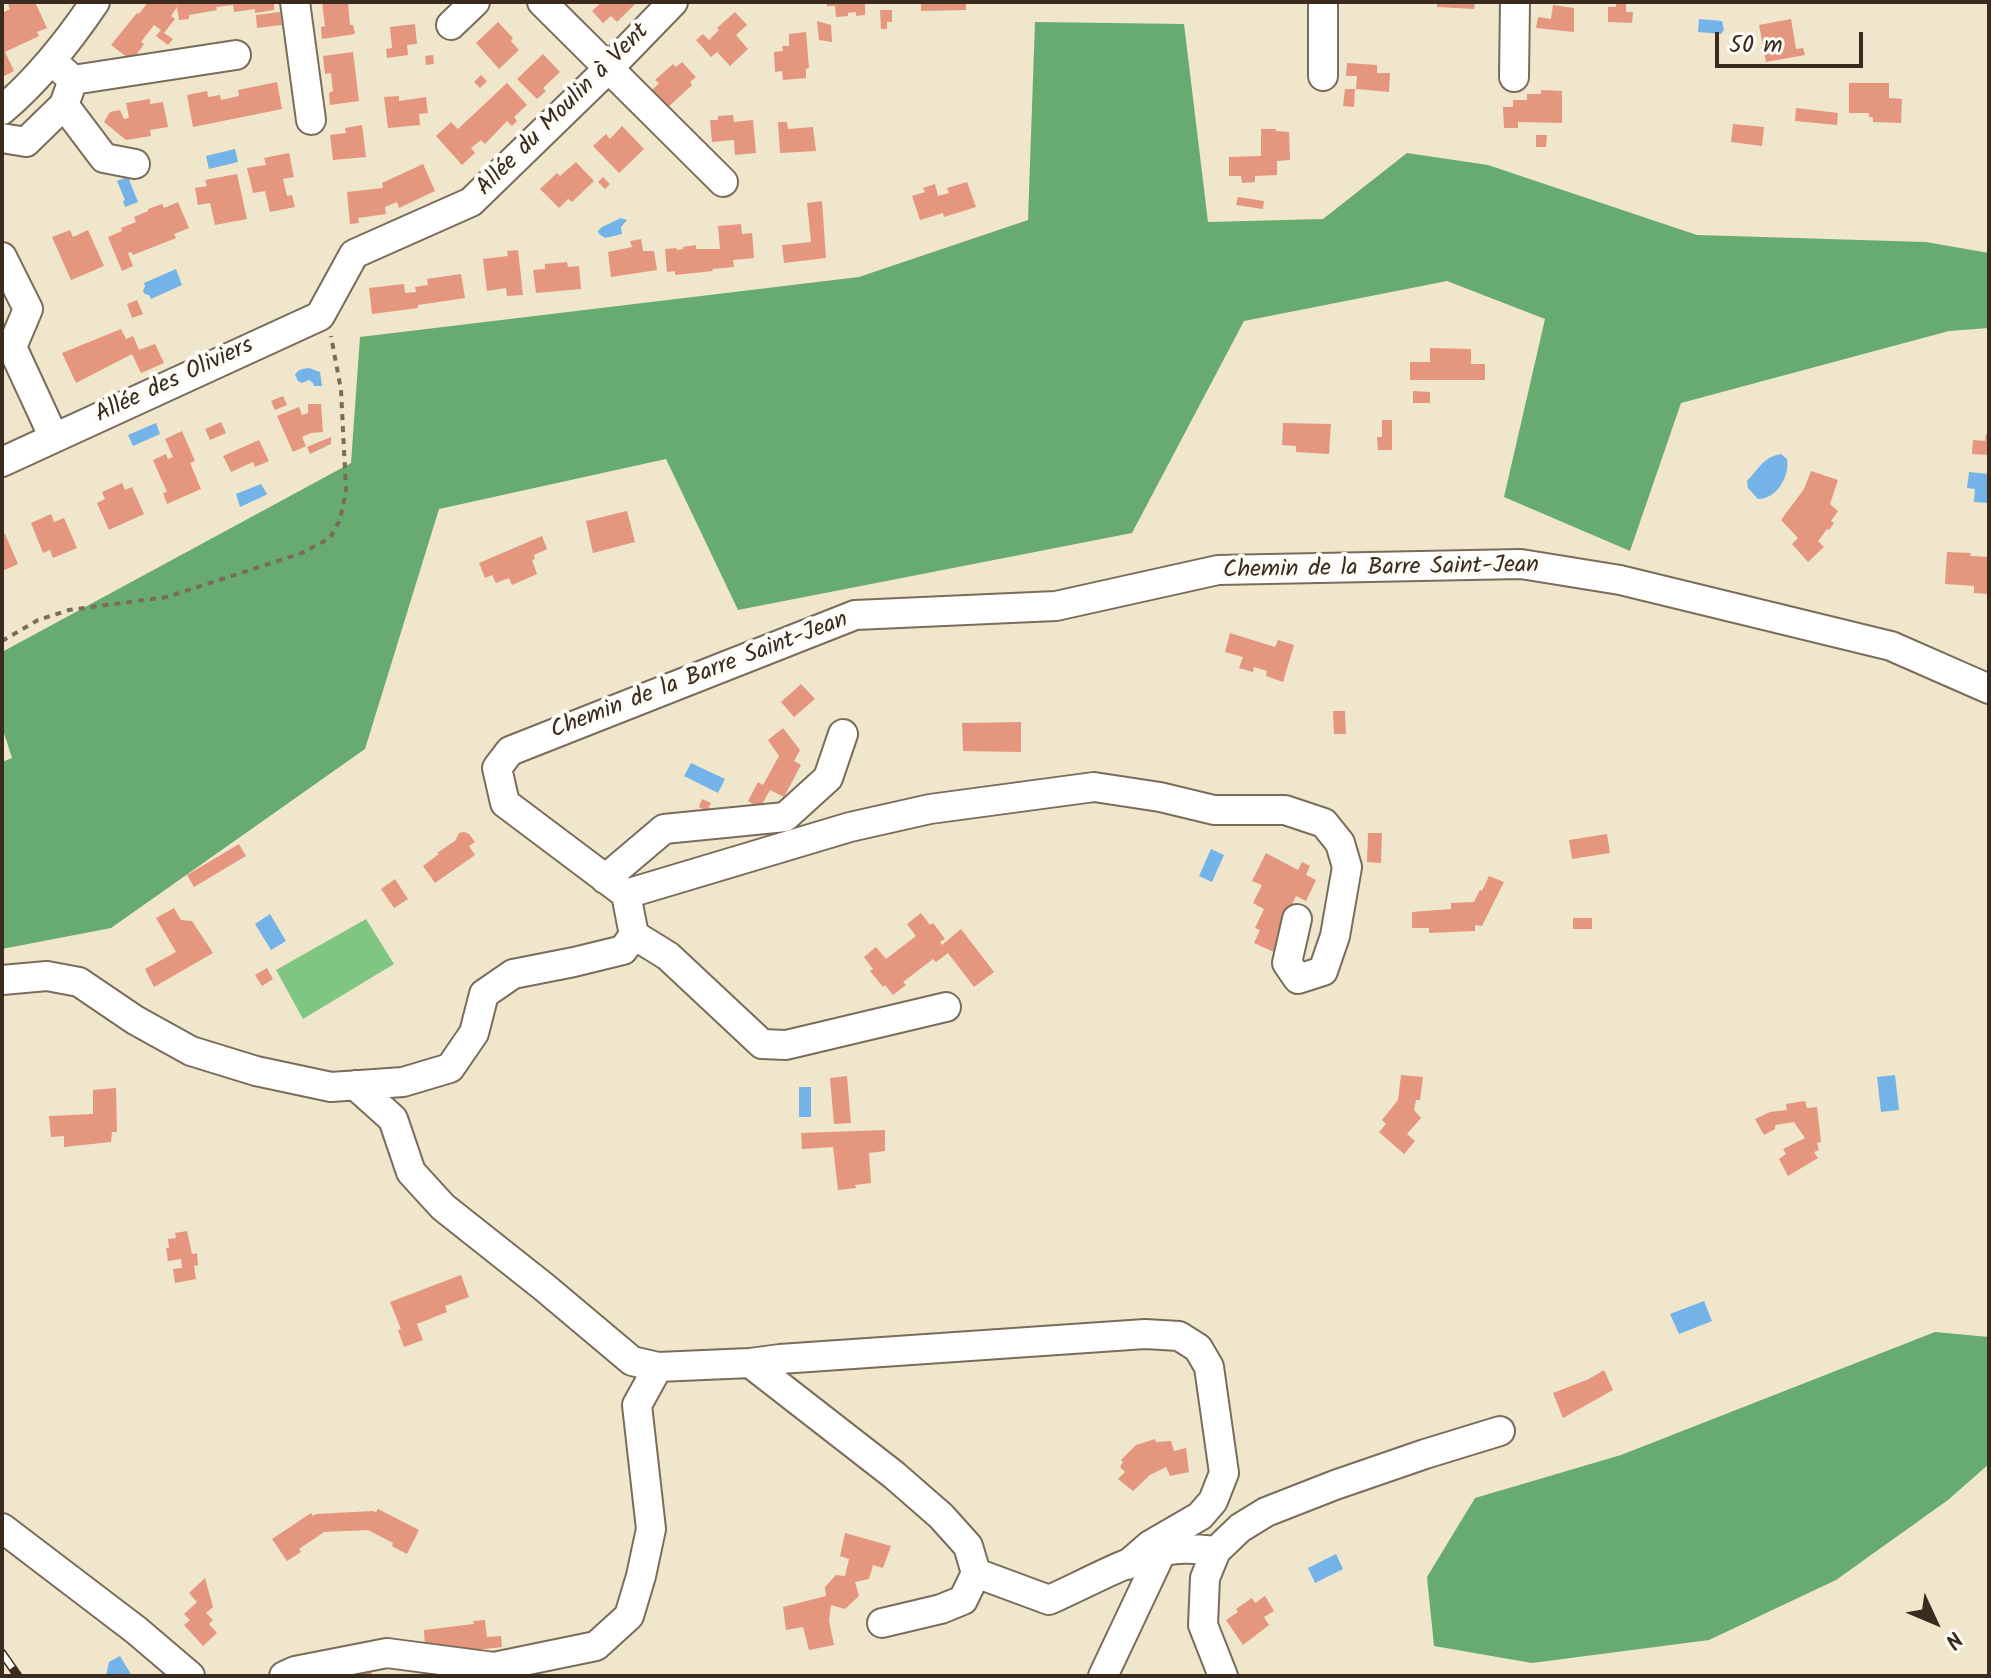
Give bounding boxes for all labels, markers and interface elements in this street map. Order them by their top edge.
scale bar [1719,16,1867,66]
street label: Allée du Moulin à Vent [472,19,656,203]
text: 50 m [1729,26,1783,65]
street label: Allée des Oliviers [91,333,259,431]
street label: Chemin de la Barre Saint-Jean [1223,553,1539,587]
street label: Chemin de la Barre Saint-Jean [547,607,853,747]
north arrow [1895,1582,1975,1662]
text: N [1935,1622,1970,1656]

